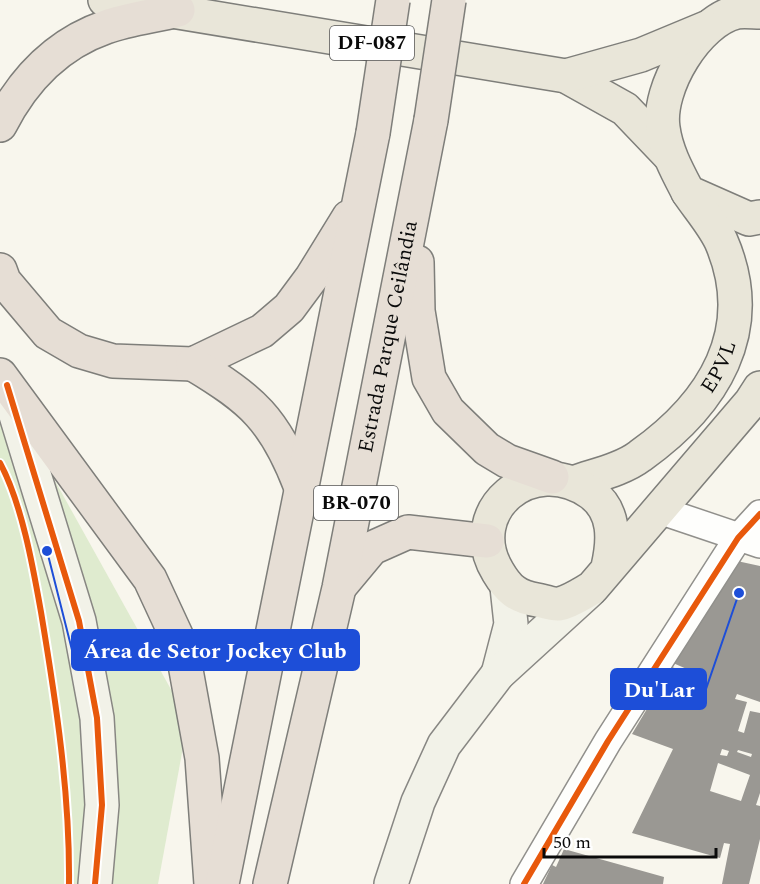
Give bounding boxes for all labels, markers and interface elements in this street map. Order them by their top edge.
road number: DF-087 [330,26,414,60]
street label: Estrada Parque Ceilândia [350,217,427,456]
street label: EPVL [693,337,745,400]
road number: BR-070 [314,486,398,520]
callout: Área de Setor Jockey Club [72,630,359,670]
text: Área de Setor Jockey Club [83,635,347,668]
callout: Du'Lar [611,669,706,709]
text: Du'Lar [623,674,695,707]
scale bar [544,821,716,859]
text: 50 m [553,829,591,856]

